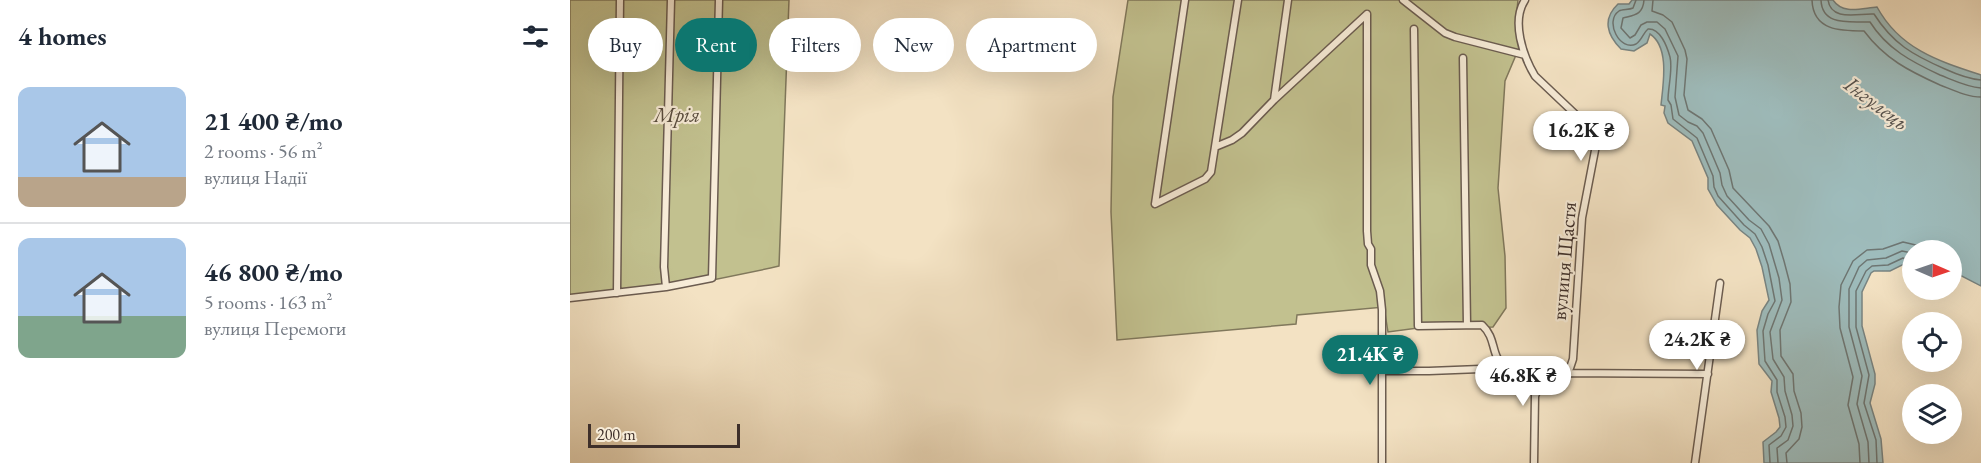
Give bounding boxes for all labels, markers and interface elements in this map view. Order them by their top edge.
chip: Buy [588,18,663,72]
chip: Rent [675,18,757,72]
chip: Filters [769,18,861,72]
chip: New [873,18,954,72]
chip: Apartment [966,18,1097,72]
text: 4 homes [18,19,107,53]
icon: filters [519,20,552,53]
water label: Інгулець [1838,69,1915,137]
park label: Мрія [652,101,700,128]
text: 21 400 ₴/mo [204,104,342,138]
icon: home [66,111,138,183]
pin: 16.2K ₴ [1526,111,1636,162]
text: 16.2K ₴ [1547,117,1615,143]
text: 2 rooms · 56 m² [204,138,323,164]
text: вулиця Надії [204,164,307,190]
street label: вулиця Щастя [1545,201,1582,321]
north arrow [1902,240,1962,300]
map controls [1902,240,1962,444]
text: 46 800 ₴/mo [204,255,342,289]
icon: home [66,262,138,334]
text: 5 rooms · 163 m² [204,289,332,315]
button: locate [1902,312,1962,372]
text: вулиця Перемоги [204,315,346,341]
pin: 24.2K ₴ [1642,320,1752,371]
text: 24.2K ₴ [1663,326,1731,352]
pin: 21.4K ₴ [1315,335,1425,386]
text: 21.4K ₴ [1336,341,1404,367]
pin: 46.8K ₴ [1468,356,1578,407]
text: 46.8K ₴ [1489,362,1557,388]
button: layers [1902,384,1962,444]
scale bar [588,421,740,448]
text: 200 m [597,424,636,445]

